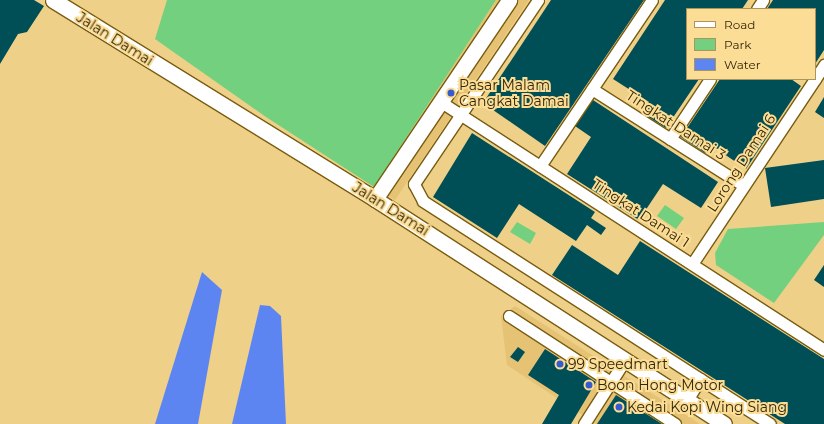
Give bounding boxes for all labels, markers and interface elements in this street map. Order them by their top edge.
legend [686,8,816,80]
street label: Jalan Damai [74,9,156,69]
text: Road [724,17,755,32]
text: Park [724,37,751,52]
text: Water [724,57,760,72]
place label: Pasar Malam Cangkat Damai [459,77,569,110]
street label: Tingkat Damai 3 [623,87,729,163]
marker: Pasar Malam Cangkat Damai [446,88,456,98]
street label: Lorong Damai 6 [703,111,779,215]
street label: Tingkat Damai 1 [589,175,693,251]
street label: Jalan Damai [350,179,432,239]
place label: 99 Speedmart [568,356,668,372]
marker: 99 Speedmart [555,359,565,369]
place label: Boon Hong Motor [597,377,723,393]
marker: Boon Hong Motor [584,380,594,390]
place label: Kedai Kopi Wing Siang [627,399,787,415]
marker: Kedai Kopi Wing Siang [614,402,624,412]

